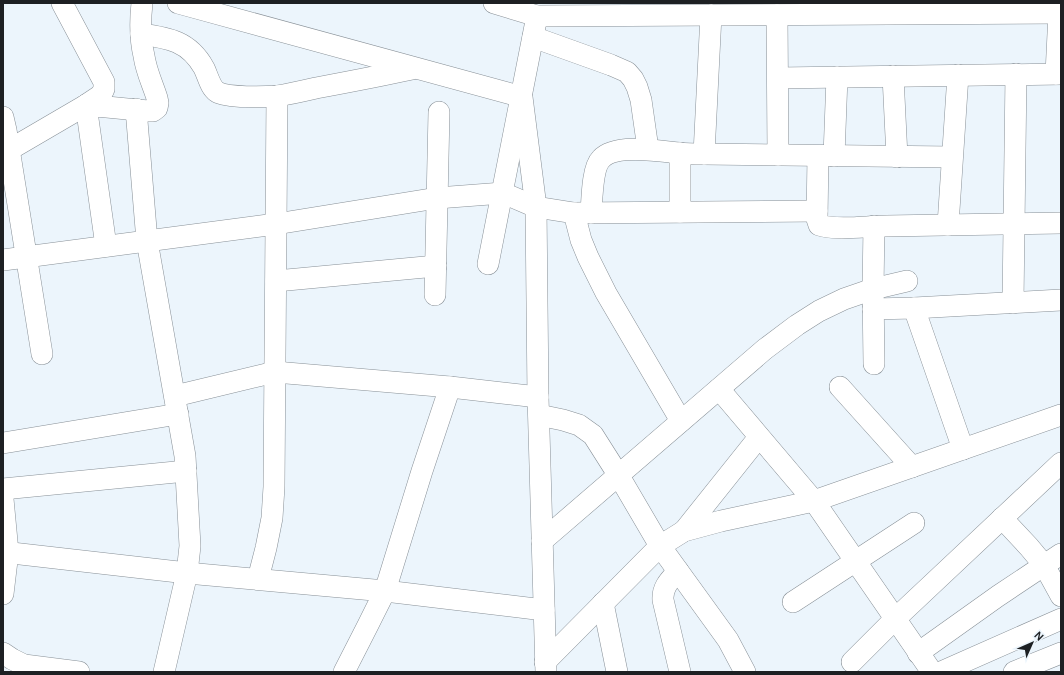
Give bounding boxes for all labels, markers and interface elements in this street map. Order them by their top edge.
north arrow [1012,623,1052,663]
text: N [1031,628,1047,644]

